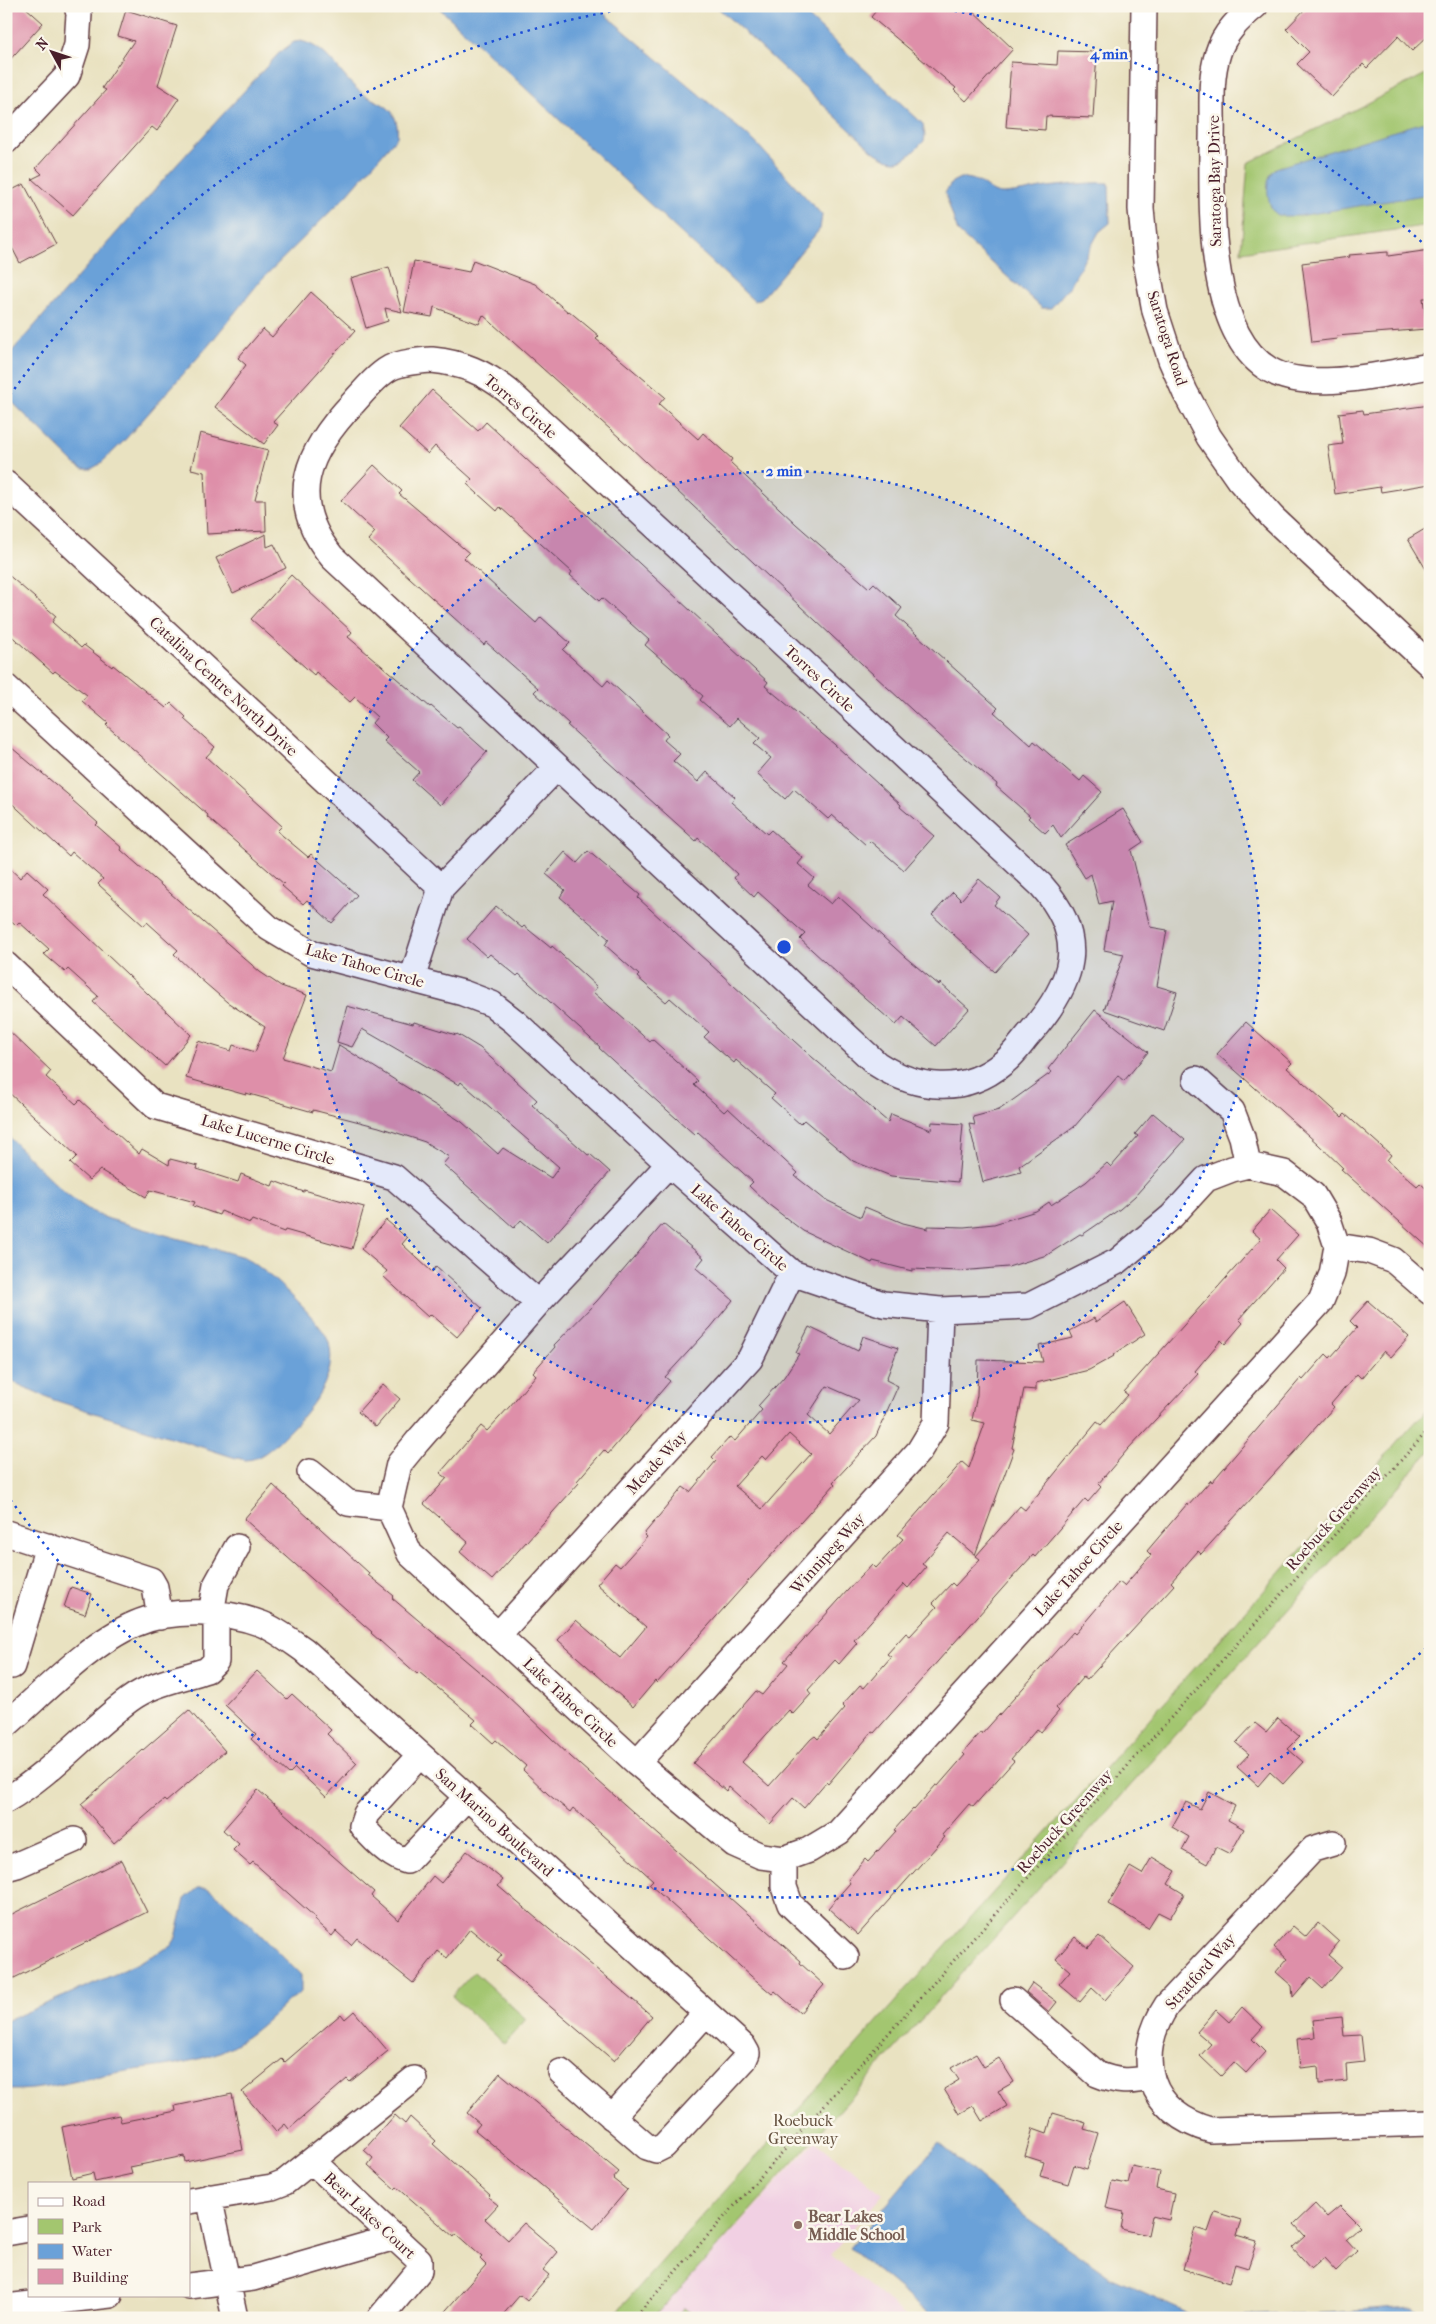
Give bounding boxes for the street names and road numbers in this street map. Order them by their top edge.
street label: Saratoga Bay Drive [1204,115,1225,247]
street label: Saratoga Road [1143,288,1192,388]
street label: Torres Circle [480,370,561,442]
street label: Catalina Centre North Drive [145,613,302,760]
street label: Torres Circle [780,641,859,716]
street label: Lake Tahoe Circle [303,939,427,992]
street label: Lake Lucerne Circle [199,1110,337,1169]
street label: Lake Tahoe Circle [687,1180,792,1275]
street label: Meade Way [622,1426,691,1498]
street label: Roebuck Greenway [1282,1462,1385,1574]
street label: Winnipeg Way [785,1509,869,1599]
street label: Lake Tahoe Circle [1030,1516,1127,1620]
street label: Lake Tahoe Circle [519,1653,622,1751]
street label: San Marino Boulevard [432,1764,558,1881]
street label: Roebuck Greenway [1013,1765,1116,1877]
street label: Stratford Way [1161,1929,1240,2013]
street label: Bear Lakes Court [320,2168,420,2263]

